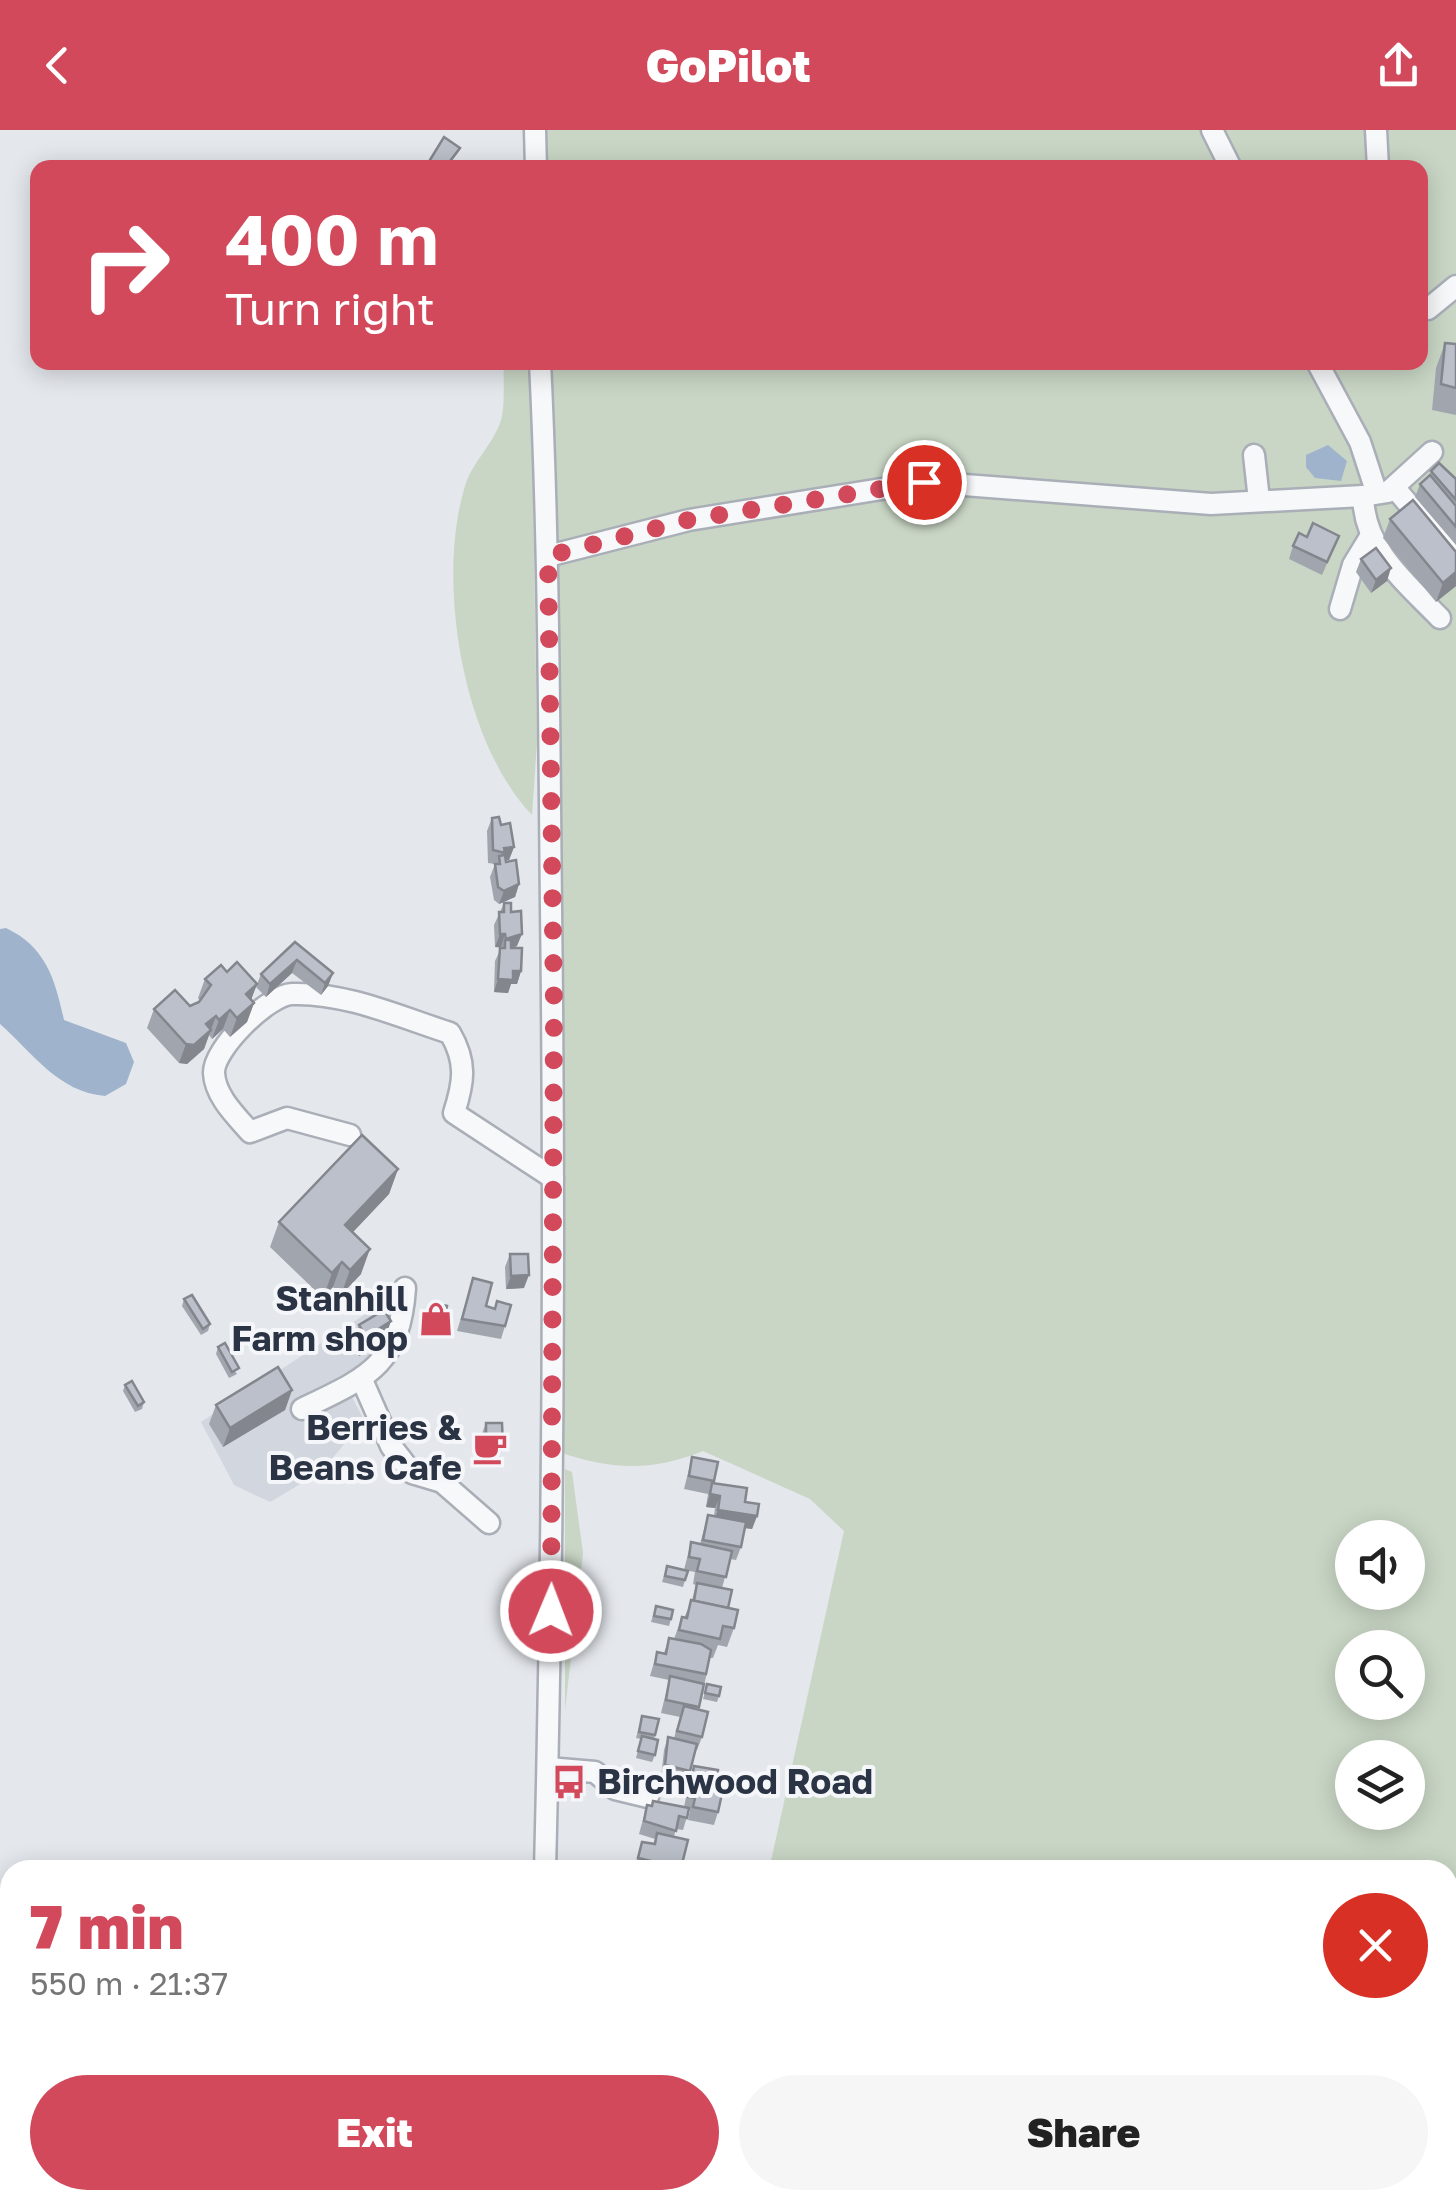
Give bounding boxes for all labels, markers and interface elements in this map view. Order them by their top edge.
icon: back [30,38,85,93]
text: GoPilot [645,38,811,92]
icon: share [1371,38,1426,93]
text: 400 m [225,196,439,280]
icon: right [60,200,190,330]
text: Turn right [225,281,435,335]
pin [882,440,967,525]
icon: arrive [897,455,952,510]
place label: Stanhill Farm shop [231,1277,408,1359]
shop icon: Stanhill Farm shop [417,1300,455,1338]
place label: Berries & Beans Cafe [268,1406,462,1488]
cafe icon: Berries & Beans Cafe [471,1429,509,1467]
map controls [1335,1520,1425,1830]
button: sound [1335,1520,1425,1610]
position arrow [499,1559,603,1663]
button: search [1335,1630,1425,1720]
button: layers [1335,1740,1425,1830]
place label: Birchwood Road [597,1760,873,1802]
bus stop icon: Birchwood Road [550,1763,588,1801]
text: 7 min [30,1890,184,1962]
button: close [1323,1893,1428,1998]
text: 550 m · 21:37 [30,1964,228,2002]
button: Exit [30,2075,719,2190]
button: Share [739,2075,1428,2190]

